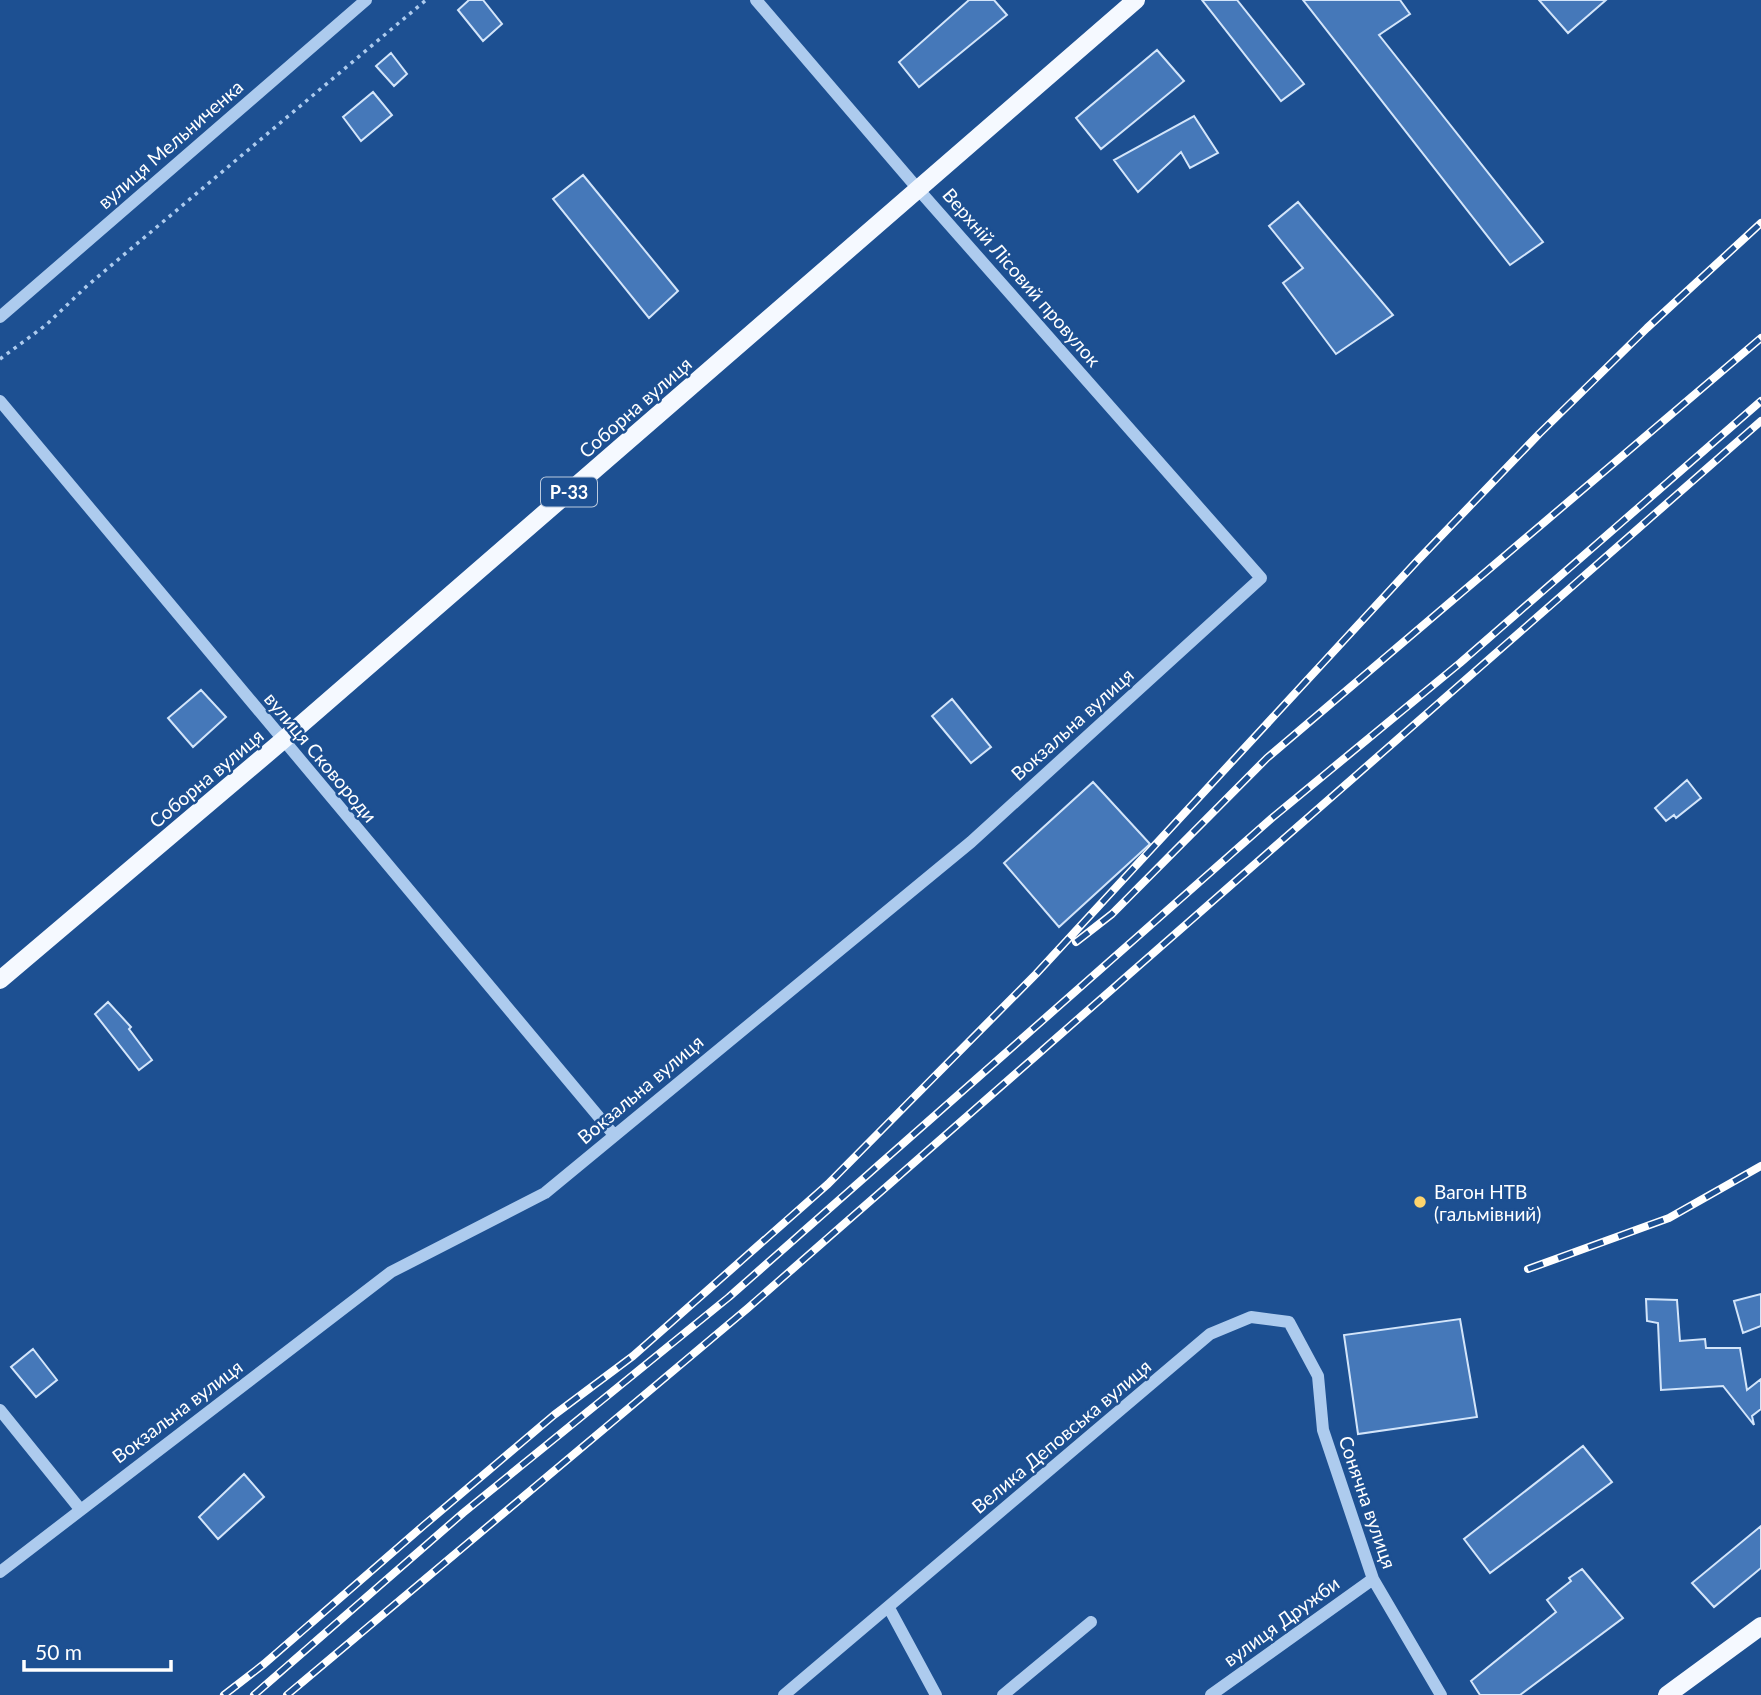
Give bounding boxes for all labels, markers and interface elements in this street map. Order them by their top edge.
street label: вулиця Мельниченка [93,75,247,213]
street label: Верхній Лісовий провулок [938,183,1106,371]
street label: Соборна вулиця [574,352,696,462]
road number: Р-33 [541,478,597,506]
street label: Вокзальна вулиця [1006,663,1138,785]
street label: вулиця Сковороди [260,687,382,827]
street label: Соборна вулиця [144,724,268,832]
street label: Вокзальна вулиця [572,1030,708,1148]
place label: Вагон НТВ (гальмівний) [1434,1180,1541,1225]
marker: Вагон НТВ (гальмівний) [1412,1194,1428,1210]
street label: Велика Деповська вулиця [967,1354,1155,1518]
street label: Вокзальна вулиця [107,1355,247,1467]
street label: Сонячна вулиця [1334,1432,1402,1572]
street label: вулиця Дружби [1219,1571,1343,1671]
scale bar [24,1628,172,1672]
text: 50 m [35,1639,82,1664]

